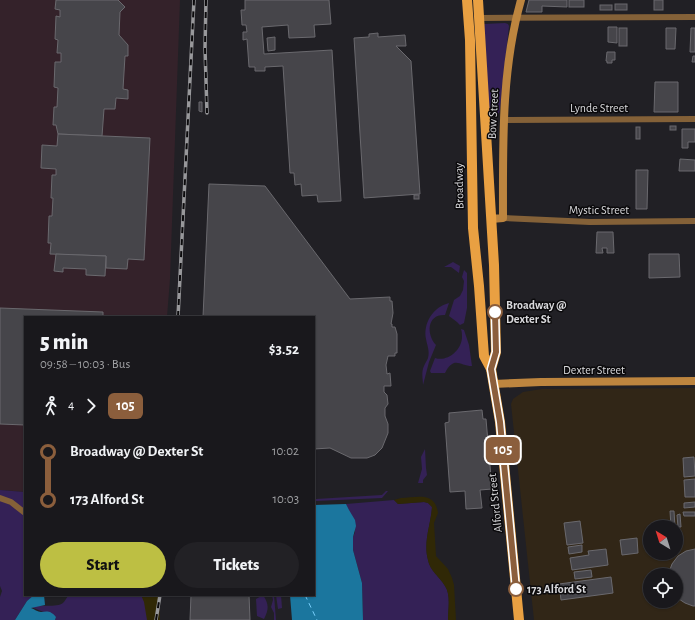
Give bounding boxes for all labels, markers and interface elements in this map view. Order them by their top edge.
street label: Bow Street [486,88,500,139]
street label: Lynde Street [570,102,628,115]
street label: Broadway [453,163,466,209]
street label: Mystic Street [569,204,629,217]
place label: Broadway @ Dexter St [506,299,566,325]
marker: Broadway @ Dexter St [487,304,503,320]
text: 5 min [40,331,88,353]
text: $3.52 [269,342,299,357]
text: 09:58 – 10:03 · Bus [40,358,130,371]
street label: Dexter Street [563,364,625,376]
icon: walk [40,395,62,417]
icon: forward [80,395,102,417]
text: 4 [68,399,74,412]
text: 105 [116,399,135,413]
line badge: 105 [480,437,526,463]
text: 105 [494,443,512,457]
text: Broadway @ Dexter St [70,444,203,459]
text: 10:02 [272,445,299,458]
street label: Alford Street [486,473,504,533]
text: 173 Alford St [70,492,144,507]
text: 10:03 [272,493,299,506]
north arrow [643,520,683,560]
map controls [643,520,683,608]
button: Start [40,542,166,588]
button: Tickets [174,542,299,588]
button: locate [643,568,683,608]
marker: 173 Alford St [508,581,524,597]
place label: 173 Alford St [527,583,586,595]

